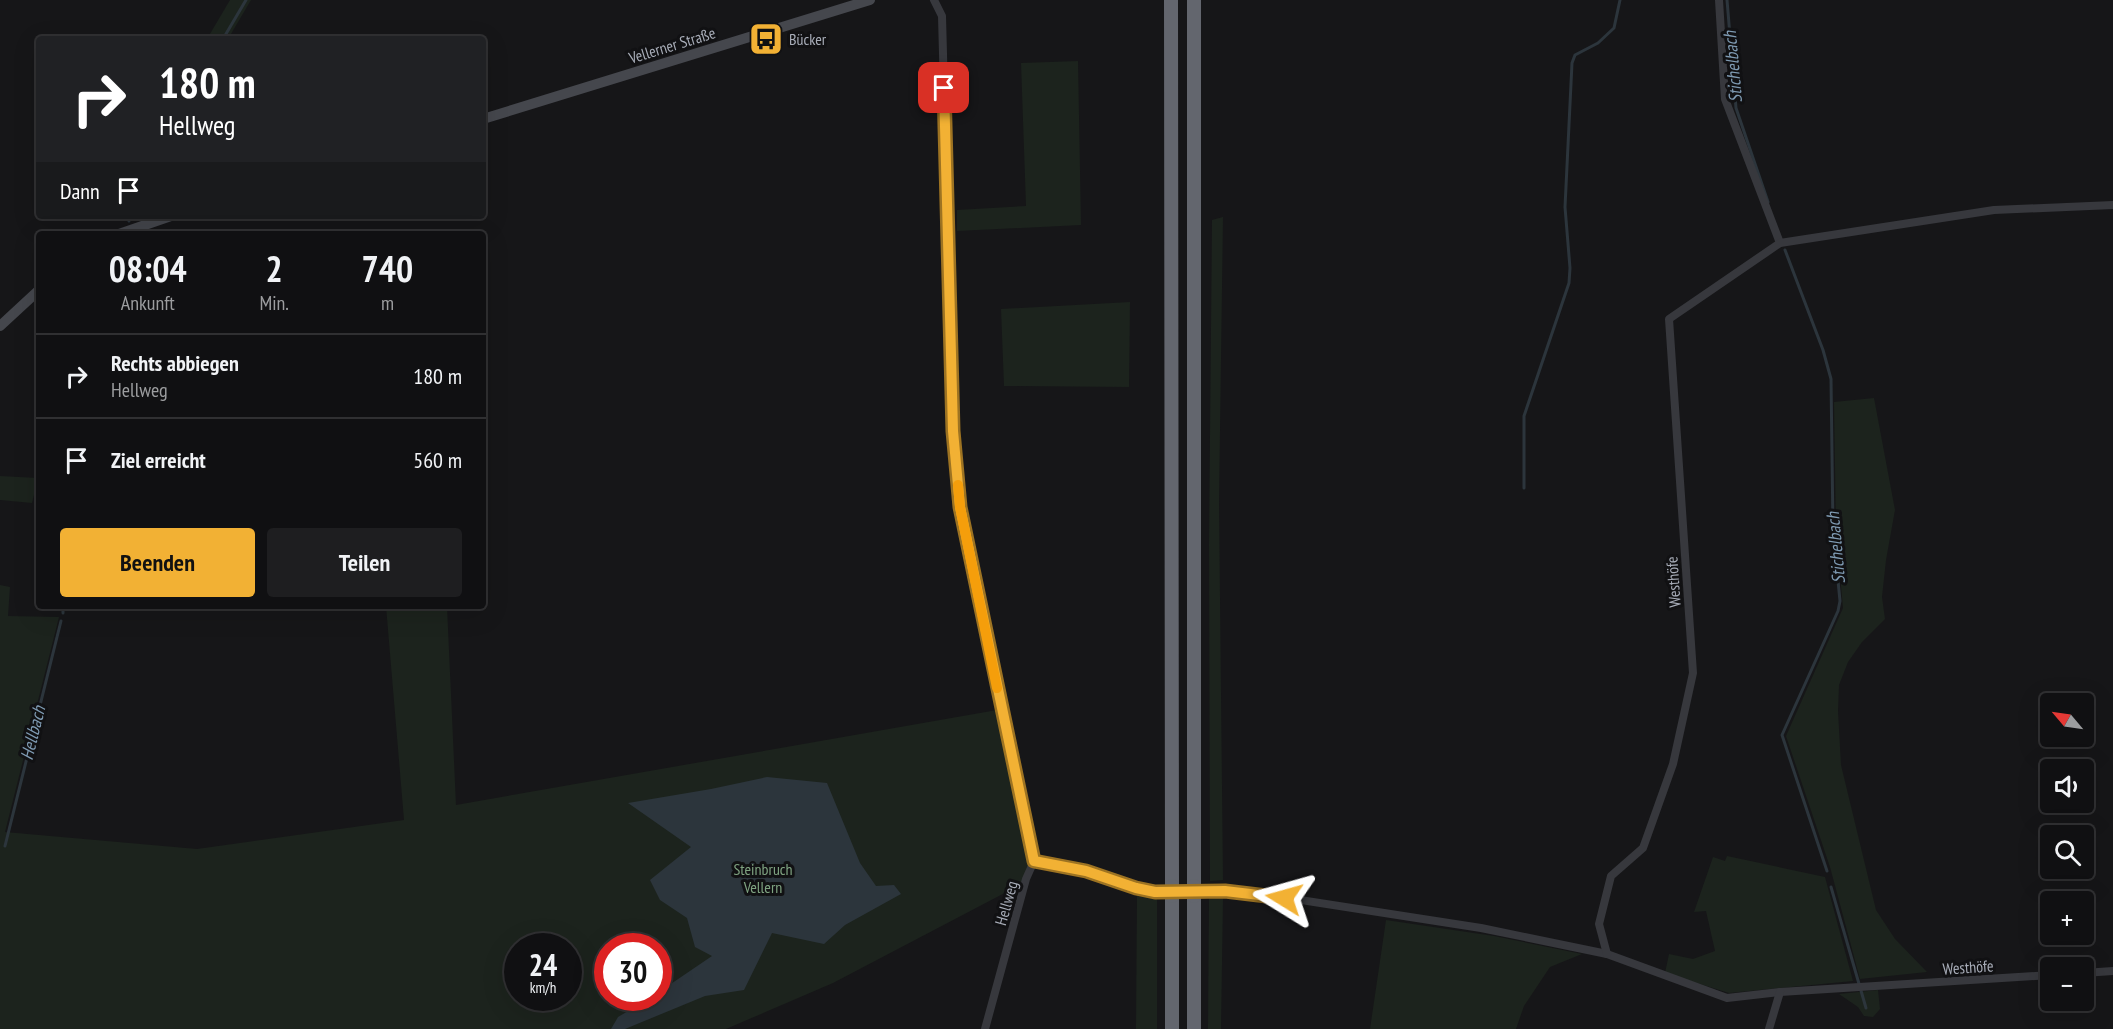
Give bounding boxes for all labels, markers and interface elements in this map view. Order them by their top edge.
bus stop icon: Bücker [748,21,784,57]
street label: Vellerner Straße [625,22,718,68]
place label: Bücker [789,29,827,49]
water label: Stichelbach [1718,29,1747,104]
text: 180 m [159,55,256,110]
icon: right [60,60,138,138]
pin [918,62,969,113]
icon: arrive [927,71,960,104]
text: Hellweg [159,108,236,142]
icon: arrive [112,174,145,207]
text: Dann [60,177,100,205]
text: 08:04 [109,245,187,292]
text: 2 [266,245,283,292]
text: 740 [362,245,413,292]
text: Ankunft [121,290,175,316]
text: Min. [259,290,289,316]
text: m [381,290,394,316]
text: Rechts abbiegen [111,349,239,377]
icon: right [60,360,93,393]
text: 180 m [413,362,462,390]
text: Hellweg [111,377,168,403]
icon: arrive [60,444,93,477]
text: Ziel erreicht [111,446,206,474]
text: 560 m [413,446,462,474]
water label: Stichelbach [1821,510,1850,585]
button: Beenden [60,528,255,597]
button: Teilen [267,528,462,597]
street label: Westhöfe [1661,556,1685,608]
north arrow [2040,693,2094,747]
map controls [2040,693,2094,1011]
water label: Hellbach [15,702,51,762]
button: sound [2040,759,2094,813]
button: search [2040,825,2094,879]
park label: Steinbruch Vellern [733,859,793,897]
position arrow [1252,866,1316,930]
street label: Hellweg [990,878,1022,928]
button: + [2040,891,2094,945]
speed limit sign: 30 [594,933,672,1011]
text: 24 [529,945,557,984]
street label: Westhöfe [1942,955,1994,979]
button: − [2040,957,2094,1011]
text: km/h [530,978,556,997]

